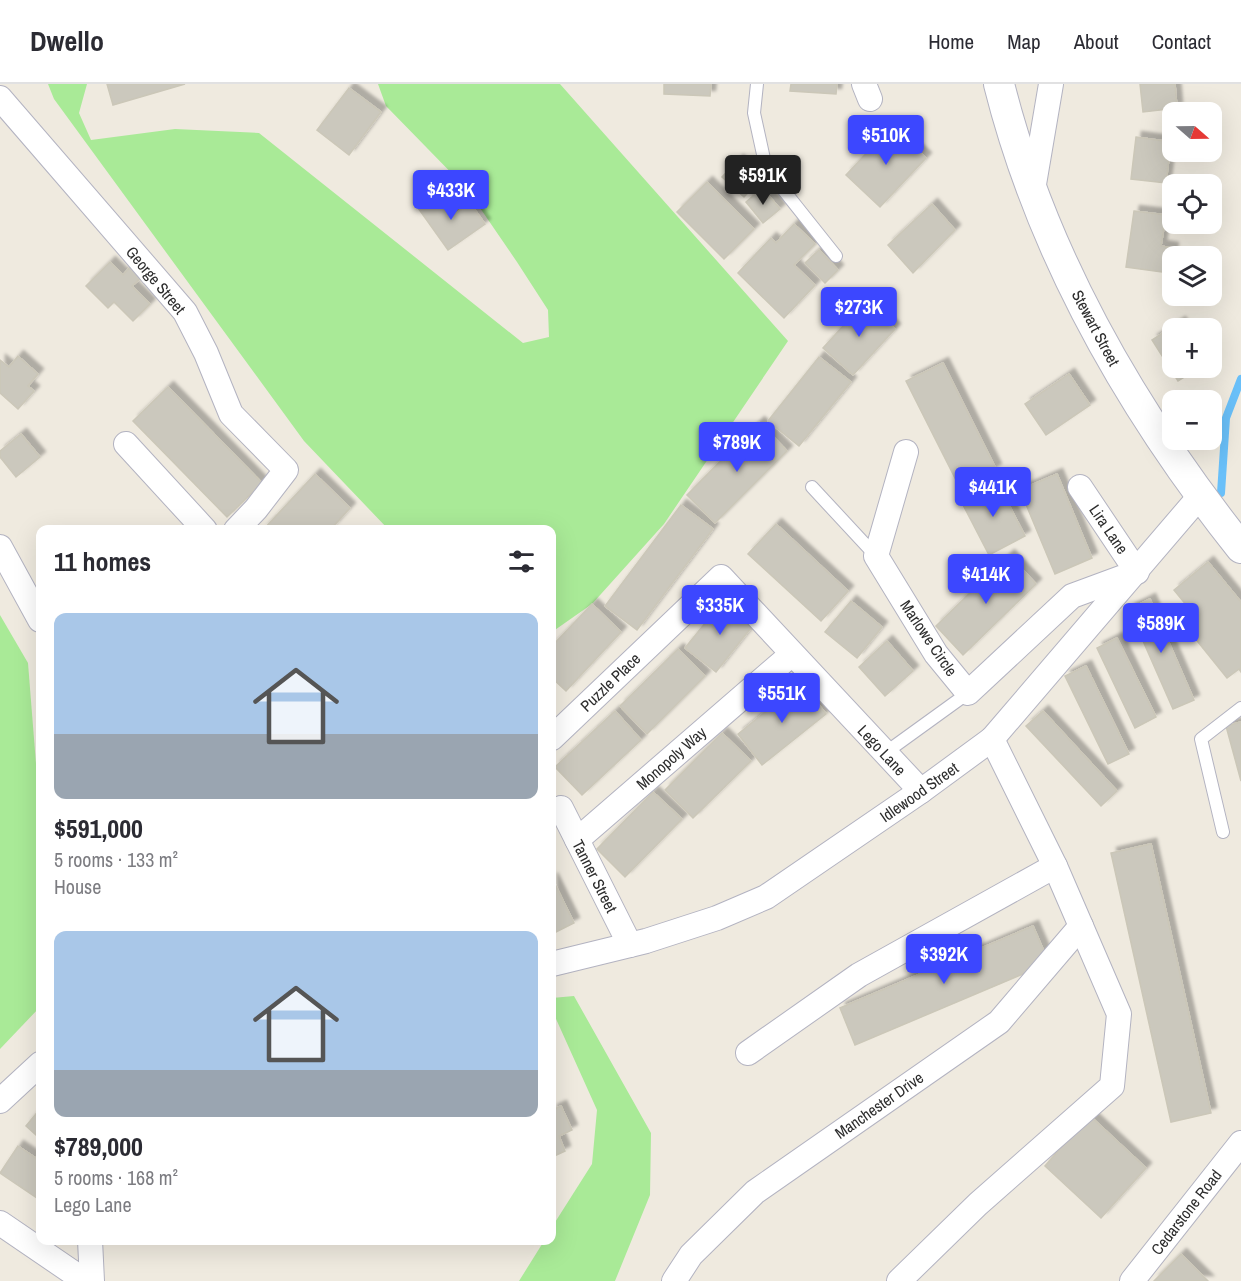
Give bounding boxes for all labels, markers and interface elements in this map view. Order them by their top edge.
text: Dwello [30,22,104,60]
text: Home [928,27,974,56]
text: Map [1007,27,1041,56]
text: About [1074,27,1119,56]
text: Contact [1152,27,1211,56]
north arrow [1162,102,1222,162]
map controls [1162,102,1222,450]
pin: $510K [844,115,928,166]
text: $510K [862,121,910,148]
pin: $591K [721,155,805,206]
text: $591K [739,161,787,188]
pin: $433K [409,170,493,221]
button: locate [1162,174,1222,234]
text: $433K [427,176,475,203]
street label: George Street [121,241,191,319]
button: layers [1162,246,1222,306]
street label: Stewart Street [1067,286,1125,370]
pin: $273K [817,287,901,338]
text: $273K [835,293,883,320]
button: + [1162,318,1222,378]
button: − [1162,390,1222,450]
pin: $789K [695,422,779,473]
text: $789K [713,428,761,455]
pin: $441K [951,467,1035,518]
text: $441K [969,473,1017,500]
street label: Lira Lane [1084,500,1134,558]
text: 11 homes [54,544,151,579]
icon: filters [505,545,538,578]
pin: $414K [944,554,1028,605]
text: $414K [962,560,1010,587]
pin: $335K [678,585,762,636]
text: $335K [696,591,744,618]
street label: Marlowe Circle [895,596,963,680]
pin: $589K [1119,603,1203,654]
text: $589K [1137,609,1185,636]
street label: Puzzle Place [575,648,645,716]
icon: home [242,652,350,760]
pin: $551K [740,673,824,724]
text: $551K [758,679,806,706]
street label: Lego Lane [853,720,911,780]
street label: Monopoly Way [631,721,711,795]
street label: Idlewood Street [875,757,963,827]
text: $591,000 [54,811,143,846]
street label: Tanner Street [567,836,623,917]
text: 5 rooms · 133 m² [54,846,178,873]
text: House [54,873,101,900]
pin: $392K [902,934,986,985]
text: $392K [920,940,968,967]
icon: home [242,970,350,1078]
street label: Manchester Drive [830,1066,928,1144]
text: $789,000 [54,1129,143,1164]
text: 5 rooms · 168 m² [54,1164,178,1191]
street label: Cedarstone Road [1146,1165,1226,1259]
text: Lego Lane [54,1191,132,1218]

